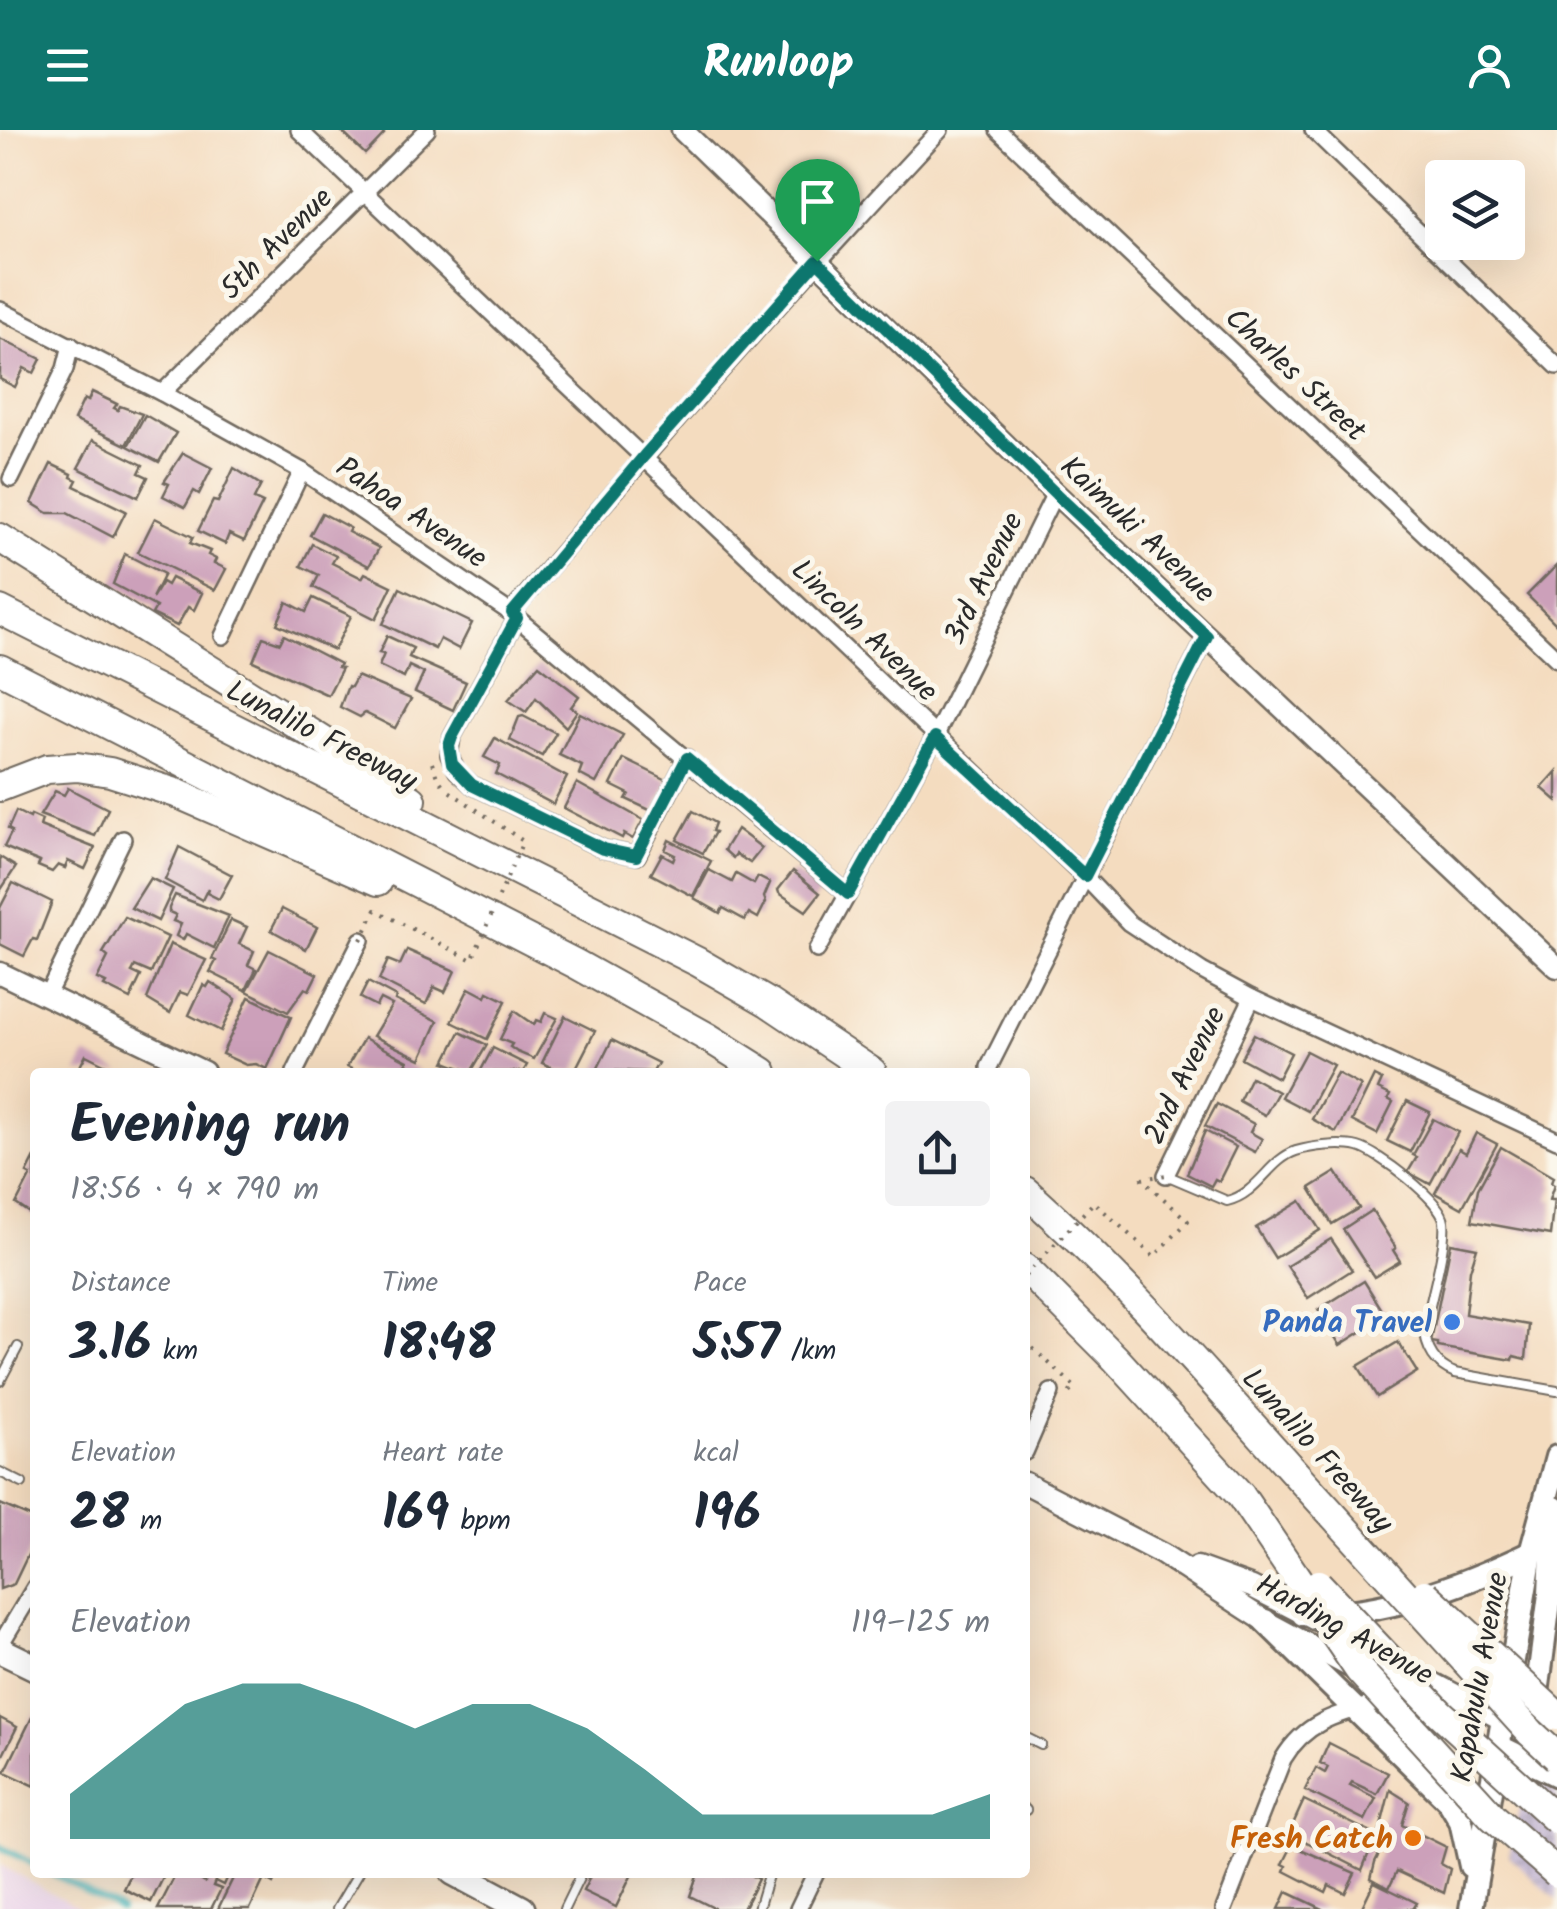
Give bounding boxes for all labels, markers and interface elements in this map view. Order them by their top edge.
text: Runloop [703,29,854,101]
icon: menu [40,38,95,93]
icon: person [1462,38,1517,93]
pin [775,159,860,262]
map controls [1425,160,1525,260]
button: layers [1425,160,1525,260]
icon: arrive [790,174,845,229]
street label: 5th Avenue [209,176,345,312]
street label: Charles Street [1213,297,1377,455]
street label: Pahoa Avenue [325,445,497,582]
street label: Kaimuki Avenue [1048,445,1226,616]
street label: 3rd Avenue [932,504,1038,653]
street label: Lincoln Avenue [779,548,949,715]
street label: Lunalilo Freeway [217,668,426,806]
street label: 2nd Avenue [1132,999,1240,1153]
text: Evening run [70,1084,350,1171]
button: share [885,1101,990,1206]
text: 18:56 · 4 × 790 m [70,1165,319,1216]
text: Distance [70,1261,171,1306]
text: Time [382,1261,438,1306]
text: Pace [693,1261,747,1306]
place label: Panda Travel [1263,1300,1432,1348]
text: 3.16 [70,1306,151,1386]
text: 18:48 [382,1306,495,1386]
text: 5:57 [693,1306,780,1386]
marker: Panda Travel [1441,1311,1463,1333]
text: km [151,1329,198,1374]
text: /km [780,1329,836,1374]
street label: Lunalilo Freeway [1229,1358,1405,1546]
text: Elevation [70,1431,176,1476]
text: Heart rate [382,1431,503,1476]
text: kcal [693,1431,739,1476]
text: 28 [70,1476,129,1556]
text: 169 [382,1476,449,1556]
text: 196 [693,1476,761,1556]
text: m [129,1499,162,1544]
text: bpm [449,1499,511,1544]
street label: Harding Avenue [1246,1562,1442,1699]
street label: Kapahulu Avenue [1439,1568,1523,1786]
text: Elevation [70,1598,191,1649]
text: 119–125 m [851,1598,990,1649]
place label: Fresh Catch [1230,1816,1393,1864]
marker: Fresh Catch [1402,1827,1424,1849]

